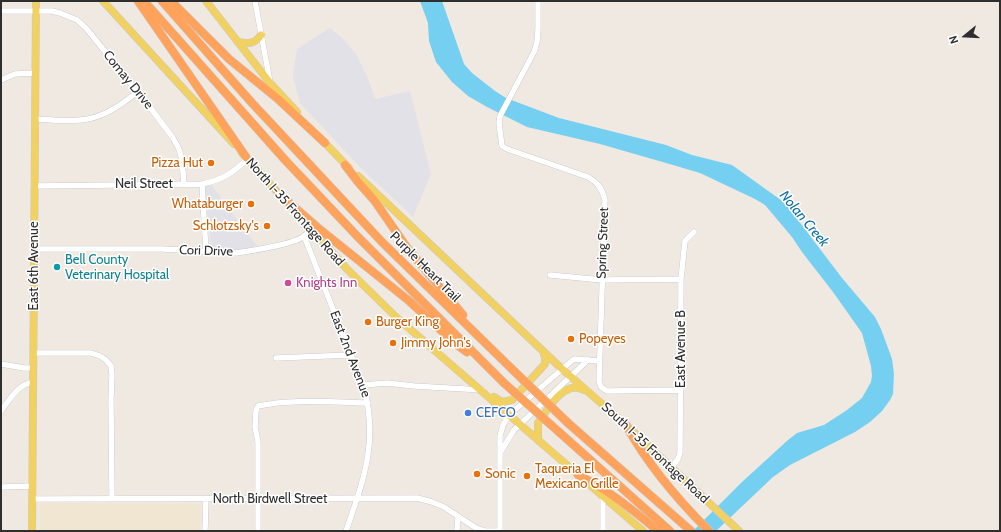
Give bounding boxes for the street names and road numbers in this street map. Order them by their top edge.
street label: Comay Drive [100,48,156,112]
street label: North I-35 Frontage Road [243,155,347,269]
street label: Neil Street [115,176,173,192]
street label: Spring Street [594,207,612,279]
street label: East 6th Avenue [26,221,42,311]
street label: Purple Heart Trail [387,229,463,305]
street label: Cori Drive [179,242,233,260]
street label: East 2nd Avenue [326,308,374,400]
street label: East Avenue B [673,310,689,388]
street label: South I-35 Frontage Road [598,399,712,507]
street label: North Birdwell Street [213,491,327,507]

